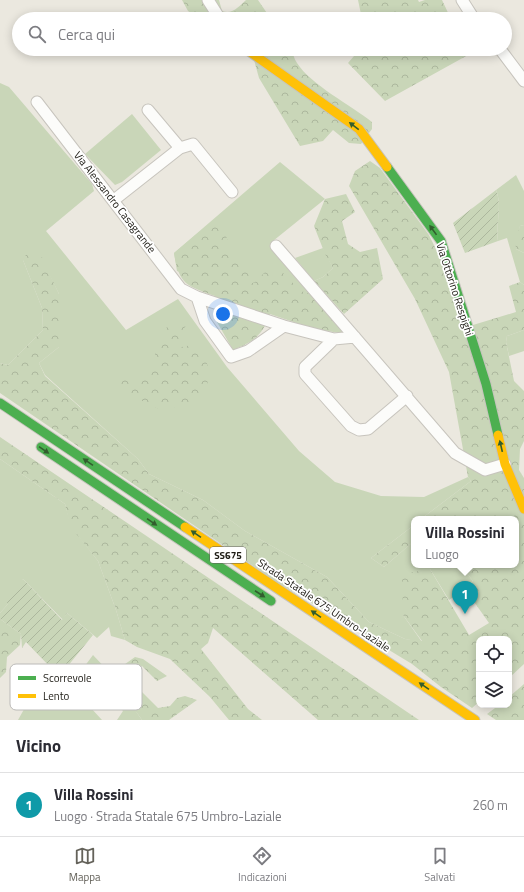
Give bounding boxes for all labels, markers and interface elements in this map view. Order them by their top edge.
search box [12,12,512,56]
icon: search [26,23,48,45]
text: Cerca qui [58,23,115,46]
one-way arrow [349,122,360,130]
street label: Via Alessandro Casagrande [70,148,160,257]
one-way arrow [428,224,437,235]
street label: Via Ottorino Respighi [432,240,478,338]
your location [213,304,233,324]
one-way arrow [497,440,503,452]
one-way arrow [38,446,50,453]
one-way arrow [82,458,94,465]
popup [411,516,519,568]
one-way arrow [146,519,157,526]
text: Villa Rossini [425,521,505,544]
one-way arrow [191,530,201,538]
text: Luogo [425,544,459,564]
road number: SS675 [210,547,246,563]
street label: Strada Statale 675 Umbro-Laziale [254,554,394,656]
pin: 1 [452,581,478,614]
one-way arrow [255,590,265,598]
one-way arrow [311,610,321,618]
map controls [476,636,512,708]
button: locate [476,636,512,672]
legend [10,664,142,710]
text: Scorrevole [43,670,92,686]
button: layers [476,672,512,708]
one-way arrow [419,682,429,690]
text: Lento [43,688,70,704]
text: Vicino [16,733,61,759]
text: Villa Rossini [54,783,133,806]
text: 1 [25,795,33,815]
text: 260 m [472,795,508,815]
text: Luogo · Strada Statale 675 Umbro-Laziale [54,806,282,826]
tab: Mappa [69,845,101,885]
tab: Indicazioni [238,845,287,885]
tab: Salvati [424,845,455,885]

